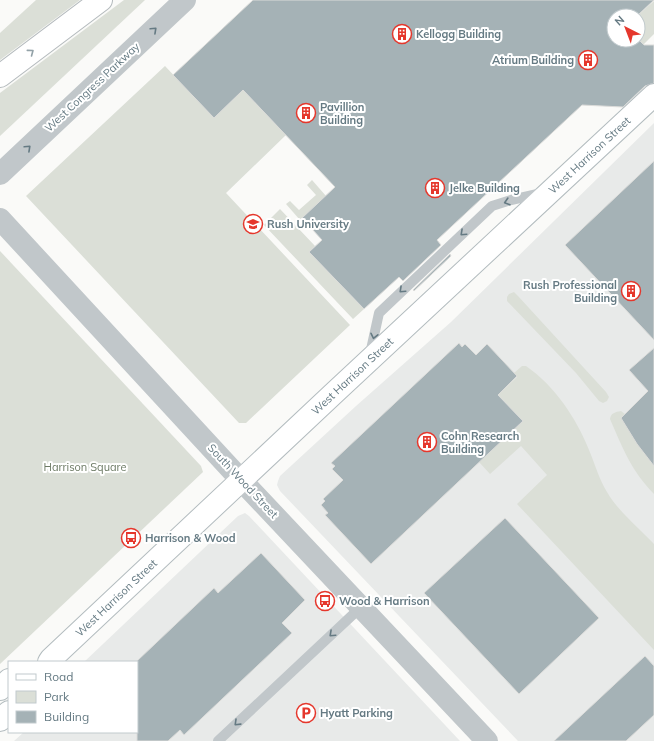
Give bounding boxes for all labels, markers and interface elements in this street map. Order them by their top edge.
north arrow [606,8,646,48]
text: N [612,13,627,29]
building icon: Kellogg Building [391,23,413,45]
one-way arrow [149,27,156,34]
place label: Kellogg Building [416,27,501,41]
street label: West Congress Parkway [42,39,142,135]
building icon: Atrium Building [577,49,599,71]
one-way arrow [27,50,34,57]
place label: Atrium Building [492,53,574,67]
place label: Pavillion Building [320,100,364,127]
building icon: Pavillion Building [295,102,317,124]
street label: West Harrison Street [546,113,633,197]
one-way arrow [23,145,31,152]
building icon: Jelke Building [424,177,446,199]
place label: Jelke Building [449,181,520,195]
one-way arrow [504,197,511,206]
school or university icon: Rush University [242,213,264,235]
place label: Rush University [267,217,349,231]
one-way arrow [460,228,468,236]
place label: Rush Professional Building [523,278,617,305]
building icon: Rush Professional Building [620,280,642,302]
one-way arrow [400,285,407,292]
one-way arrow [370,333,378,340]
street label: West Harrison Street [308,334,396,418]
place label: Cohn Research Building [441,429,519,456]
building icon: Cohn Research Building [416,431,438,453]
street label: South Wood Street [205,441,281,521]
park label: Harrison Square [44,460,127,474]
bus stop icon: Harrison & Wood [120,527,142,549]
place label: Harrison & Wood [145,531,236,545]
street label: West Harrison Street [72,556,160,639]
bus stop icon: Wood & Harrison [314,590,336,612]
place label: Wood & Harrison [339,594,430,608]
one-way arrow [329,629,337,637]
legend [8,661,138,733]
text: Road [44,669,73,684]
text: Park [44,689,70,704]
parking icon: Hyatt Parking [295,702,317,724]
place label: Hyatt Parking [320,706,393,720]
text: Building [44,709,89,724]
one-way arrow [234,718,242,726]

